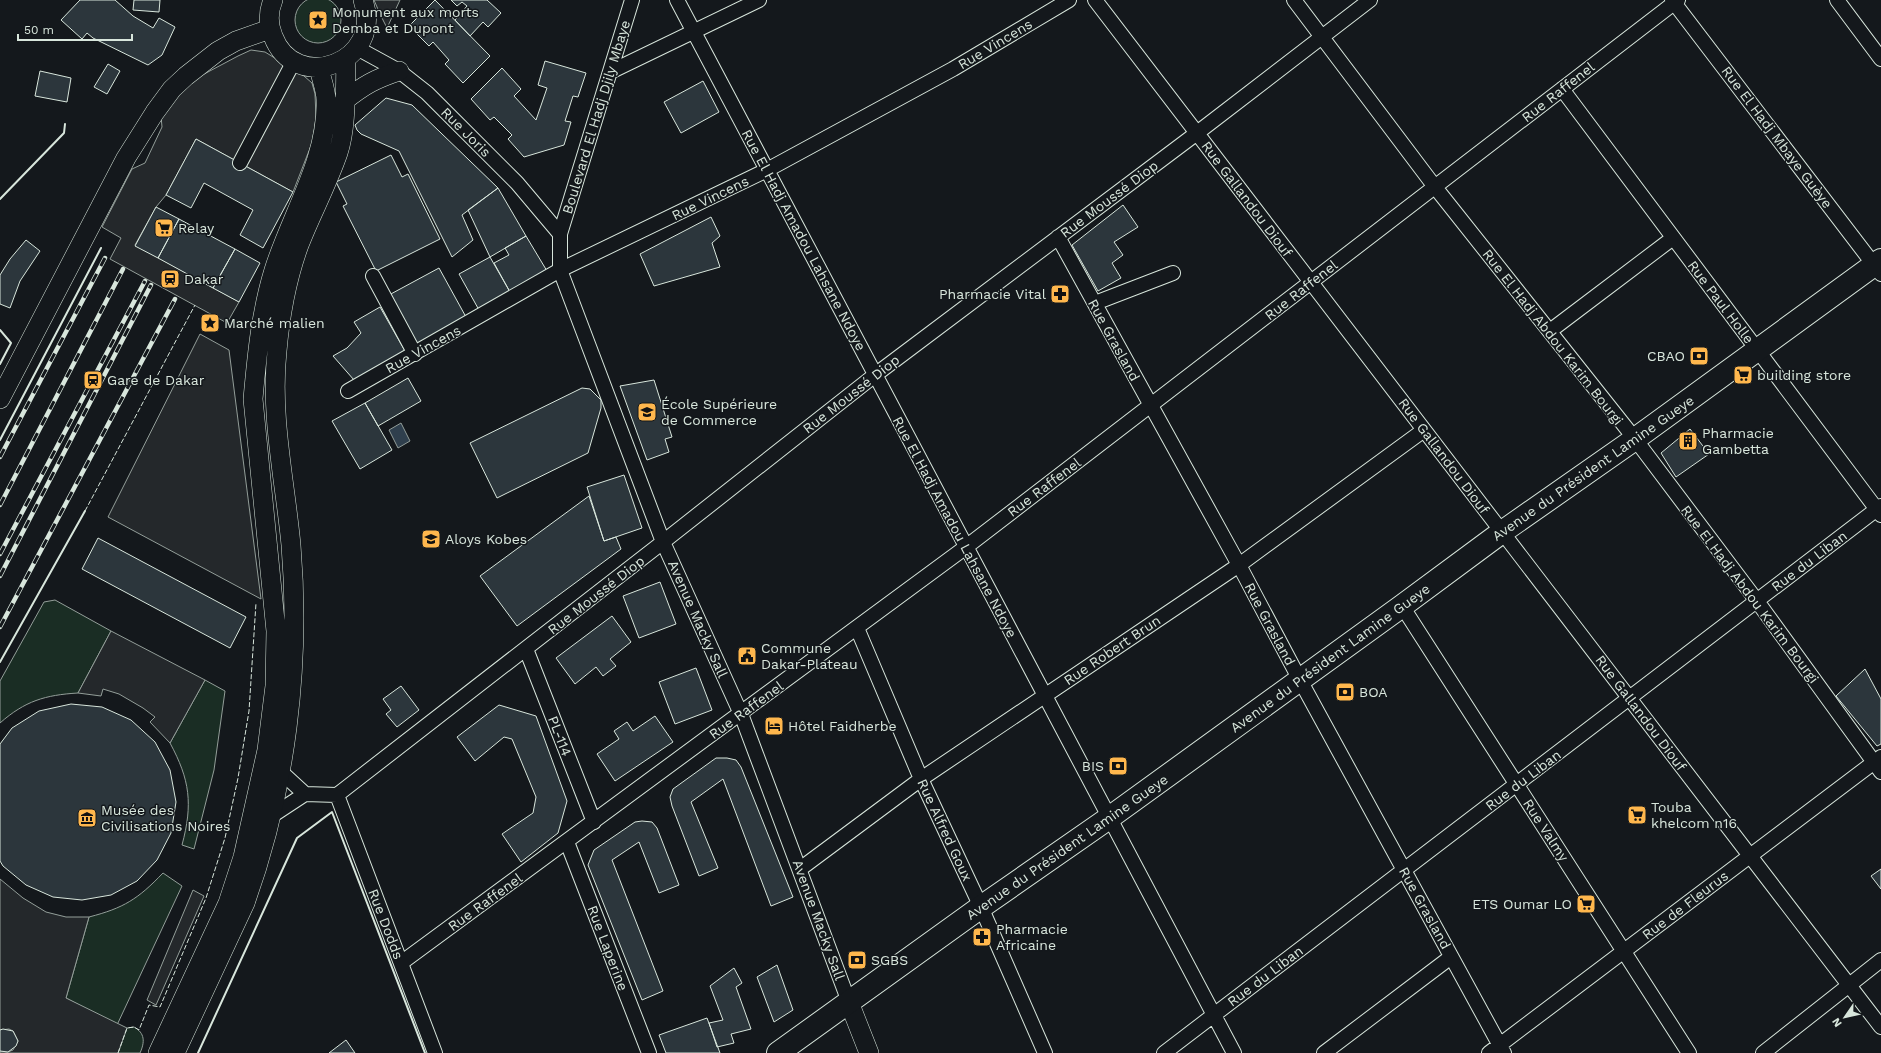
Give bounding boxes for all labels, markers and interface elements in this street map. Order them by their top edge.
place label: Monument aux morts Demba et Dupont [332,4,479,36]
place icon: Monument aux morts Demba et Dupont [307,9,329,31]
scale bar [18,16,132,42]
street label: Rue Vincens [955,16,1035,72]
street label: Boulevard El Hadj Djily Mbaye [559,18,633,216]
text: 50 m [24,23,54,37]
street label: Rue Raffenel [1519,58,1598,125]
street label: Rue El Hadj Mbaye Guèye [1718,63,1836,211]
street label: Rue Joris [438,104,494,160]
street label: Rue El Hadj Amadou Lahsane Ndoye [739,127,869,353]
street label: Rue Gallandou Diouf [1198,138,1296,260]
street label: Rue Moussé Diop [1057,157,1161,241]
street label: Rue Vincens [669,172,751,224]
supermarket icon: Relay [153,217,175,239]
place label: Relay [178,220,215,236]
street label: Rue El Hadj Abdou Karim Bourgi [1479,246,1627,428]
street label: Rue Raffenel [1262,256,1341,323]
street label: Rue Paul Holle [1685,257,1757,347]
station icon: Dakar [159,268,181,290]
place label: Dakar [184,271,224,287]
pharmacy icon: Pharmacie Vital [1049,283,1071,305]
place label: Pharmacie Vital [939,286,1047,302]
street label: Rue Grasland [1085,296,1143,384]
place icon: Marché malien [199,312,221,334]
place label: Marché malien [224,315,325,331]
street label: Rue Vincens [383,322,463,376]
bank icon: CBAO [1688,345,1710,367]
place label: CBAO [1647,348,1685,364]
street label: Rue Moussé Diop [800,351,902,437]
supermarket icon: building store [1732,364,1754,386]
place label: building store [1757,367,1851,383]
station icon: Gare de Dakar [82,369,104,391]
place label: Gare de Dakar [107,372,205,388]
street label: Avenue du Président Lamine Gueye [1489,392,1697,544]
street label: Rue Gallandou Diouf [1395,395,1493,517]
place label: École Supérieure de Commerce [661,396,777,428]
school or university icon: École Supérieure de Commerce [636,401,658,423]
street label: Rue El Hadj Amadou Lahsane Ndoye [890,414,1020,640]
place label: Pharmacie Gambetta [1702,425,1774,457]
building icon: Pharmacie Gambetta [1677,430,1699,452]
street label: Rue Raffenel [1004,454,1084,520]
street label: Rue El Hadj Abdou Karim Bourgi [1678,502,1822,686]
street label: Rue du Liban [1768,527,1850,595]
school or university icon: Aloys Kobes [420,528,442,550]
place label: Aloys Kobes [445,531,527,547]
street label: Rue Moussé Diop [545,552,647,638]
street label: Avenue Macky Sall [665,558,731,681]
street label: Avenue du Président Lamine Gueye [1227,580,1433,736]
street label: Rue Grasland [1242,580,1298,668]
street label: Rue Robert Brun [1061,612,1163,688]
place label: Commune Dakar-Plateau [761,640,858,672]
public building icon: Commune Dakar-Plateau [736,645,758,667]
street label: Rue Gallandou Diouf [1592,652,1690,774]
street label: Rue Raffenel [706,677,787,742]
bank icon: BOA [1334,681,1356,703]
place label: BOA [1359,684,1388,700]
street label: PL-114 [545,714,575,758]
hotel icon: Hôtel Faidherbe [763,715,785,737]
place label: Hôtel Faidherbe [788,718,897,734]
street label: Rue du Liban [1482,746,1564,814]
bank icon: BIS [1107,755,1129,777]
place label: BIS [1082,758,1104,774]
street label: Avenue du Président Lamine Gueye [963,771,1171,923]
street label: Rue Alfred Goux [914,776,976,884]
street label: Rue Valmy [1520,796,1572,865]
place label: Touba khelcom n16 [1651,799,1737,831]
place label: Musée des Civilisations Noires [101,802,230,834]
supermarket icon: Touba khelcom n16 [1626,804,1648,826]
museum icon: Musée des Civilisations Noires [76,807,98,829]
street label: Avenue Macky Sall [790,858,848,983]
street label: Rue Grasland [1396,864,1454,952]
street label: Rue de Fleurus [1639,867,1731,943]
street label: Rue Raffenel [445,869,526,934]
street label: Rue Dodds [365,887,407,961]
supermarket icon: ETS Oumar LO [1575,893,1597,915]
place label: ETS Oumar LO [1472,896,1572,912]
street label: Rue Laperine [584,903,632,993]
place label: Pharmacie Africaine [996,921,1068,953]
pharmacy icon: Pharmacie Africaine [971,926,993,948]
street label: Rue du Liban [1224,942,1306,1010]
bank icon: SGBS [846,949,868,971]
place label: SGBS [871,952,908,968]
north arrow [1825,997,1865,1037]
text: N [1829,1015,1845,1029]

